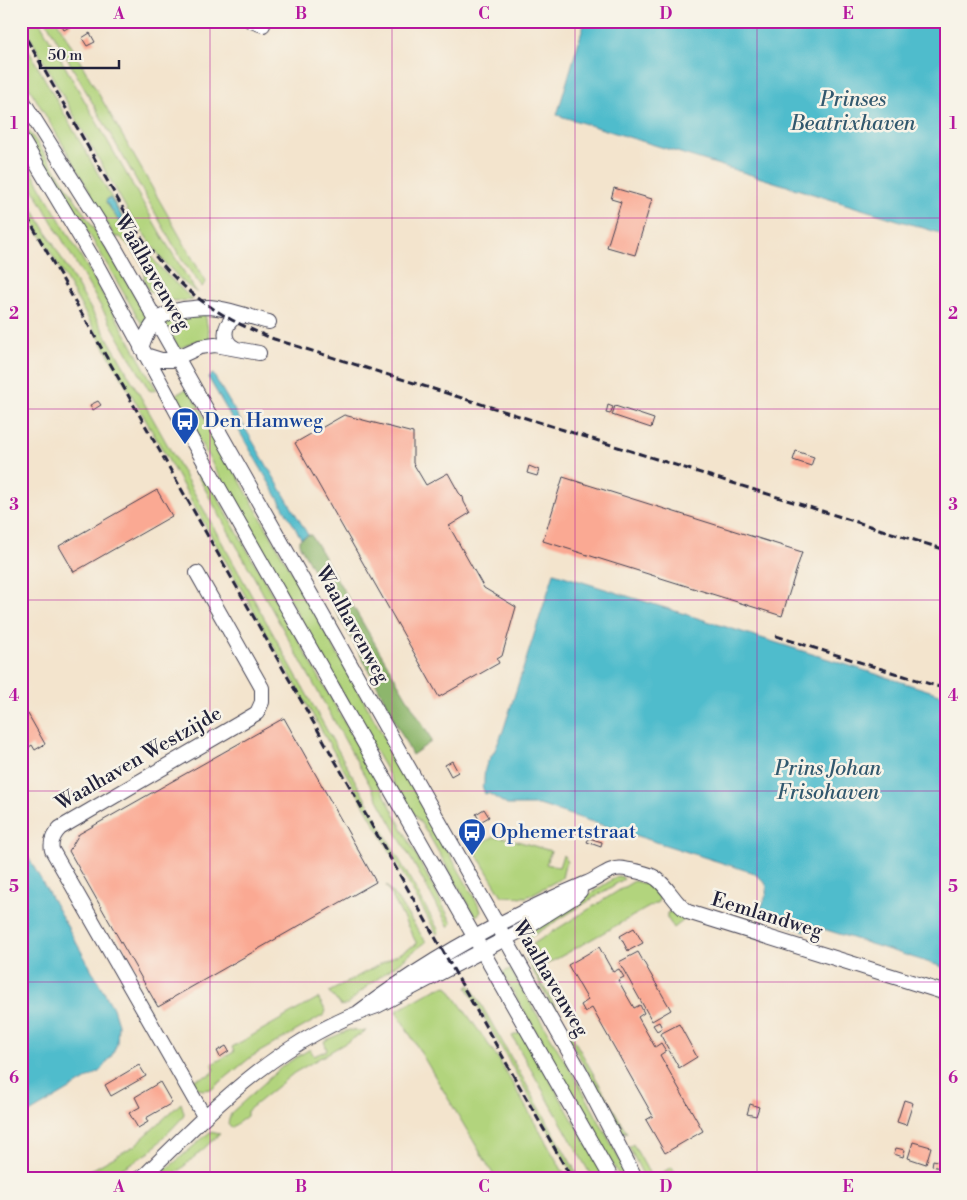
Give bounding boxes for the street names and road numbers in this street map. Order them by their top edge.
street label: Waalhavenweg [108,209,196,336]
street label: Waalhavenweg [309,561,395,689]
street label: Waalhaven Westzijde [51,701,226,817]
street label: Eemlandweg [708,887,826,945]
street label: Waalhavenweg [506,915,594,1042]

